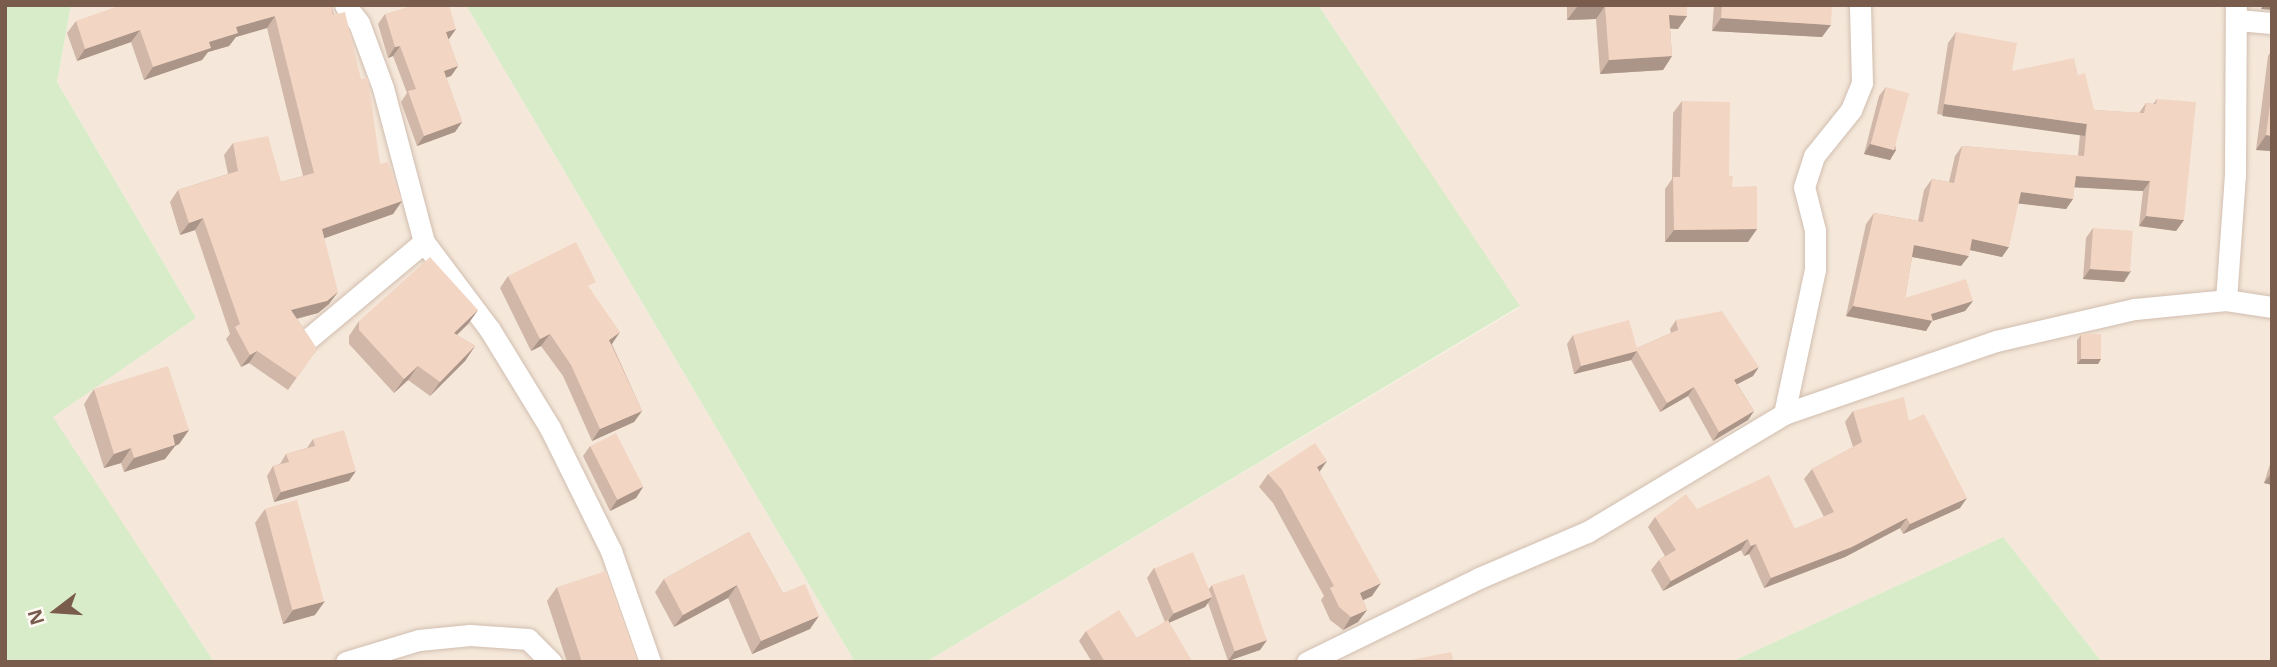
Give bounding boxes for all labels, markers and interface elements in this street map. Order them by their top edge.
north arrow [21,576,91,646]
text: N [21,606,51,628]

